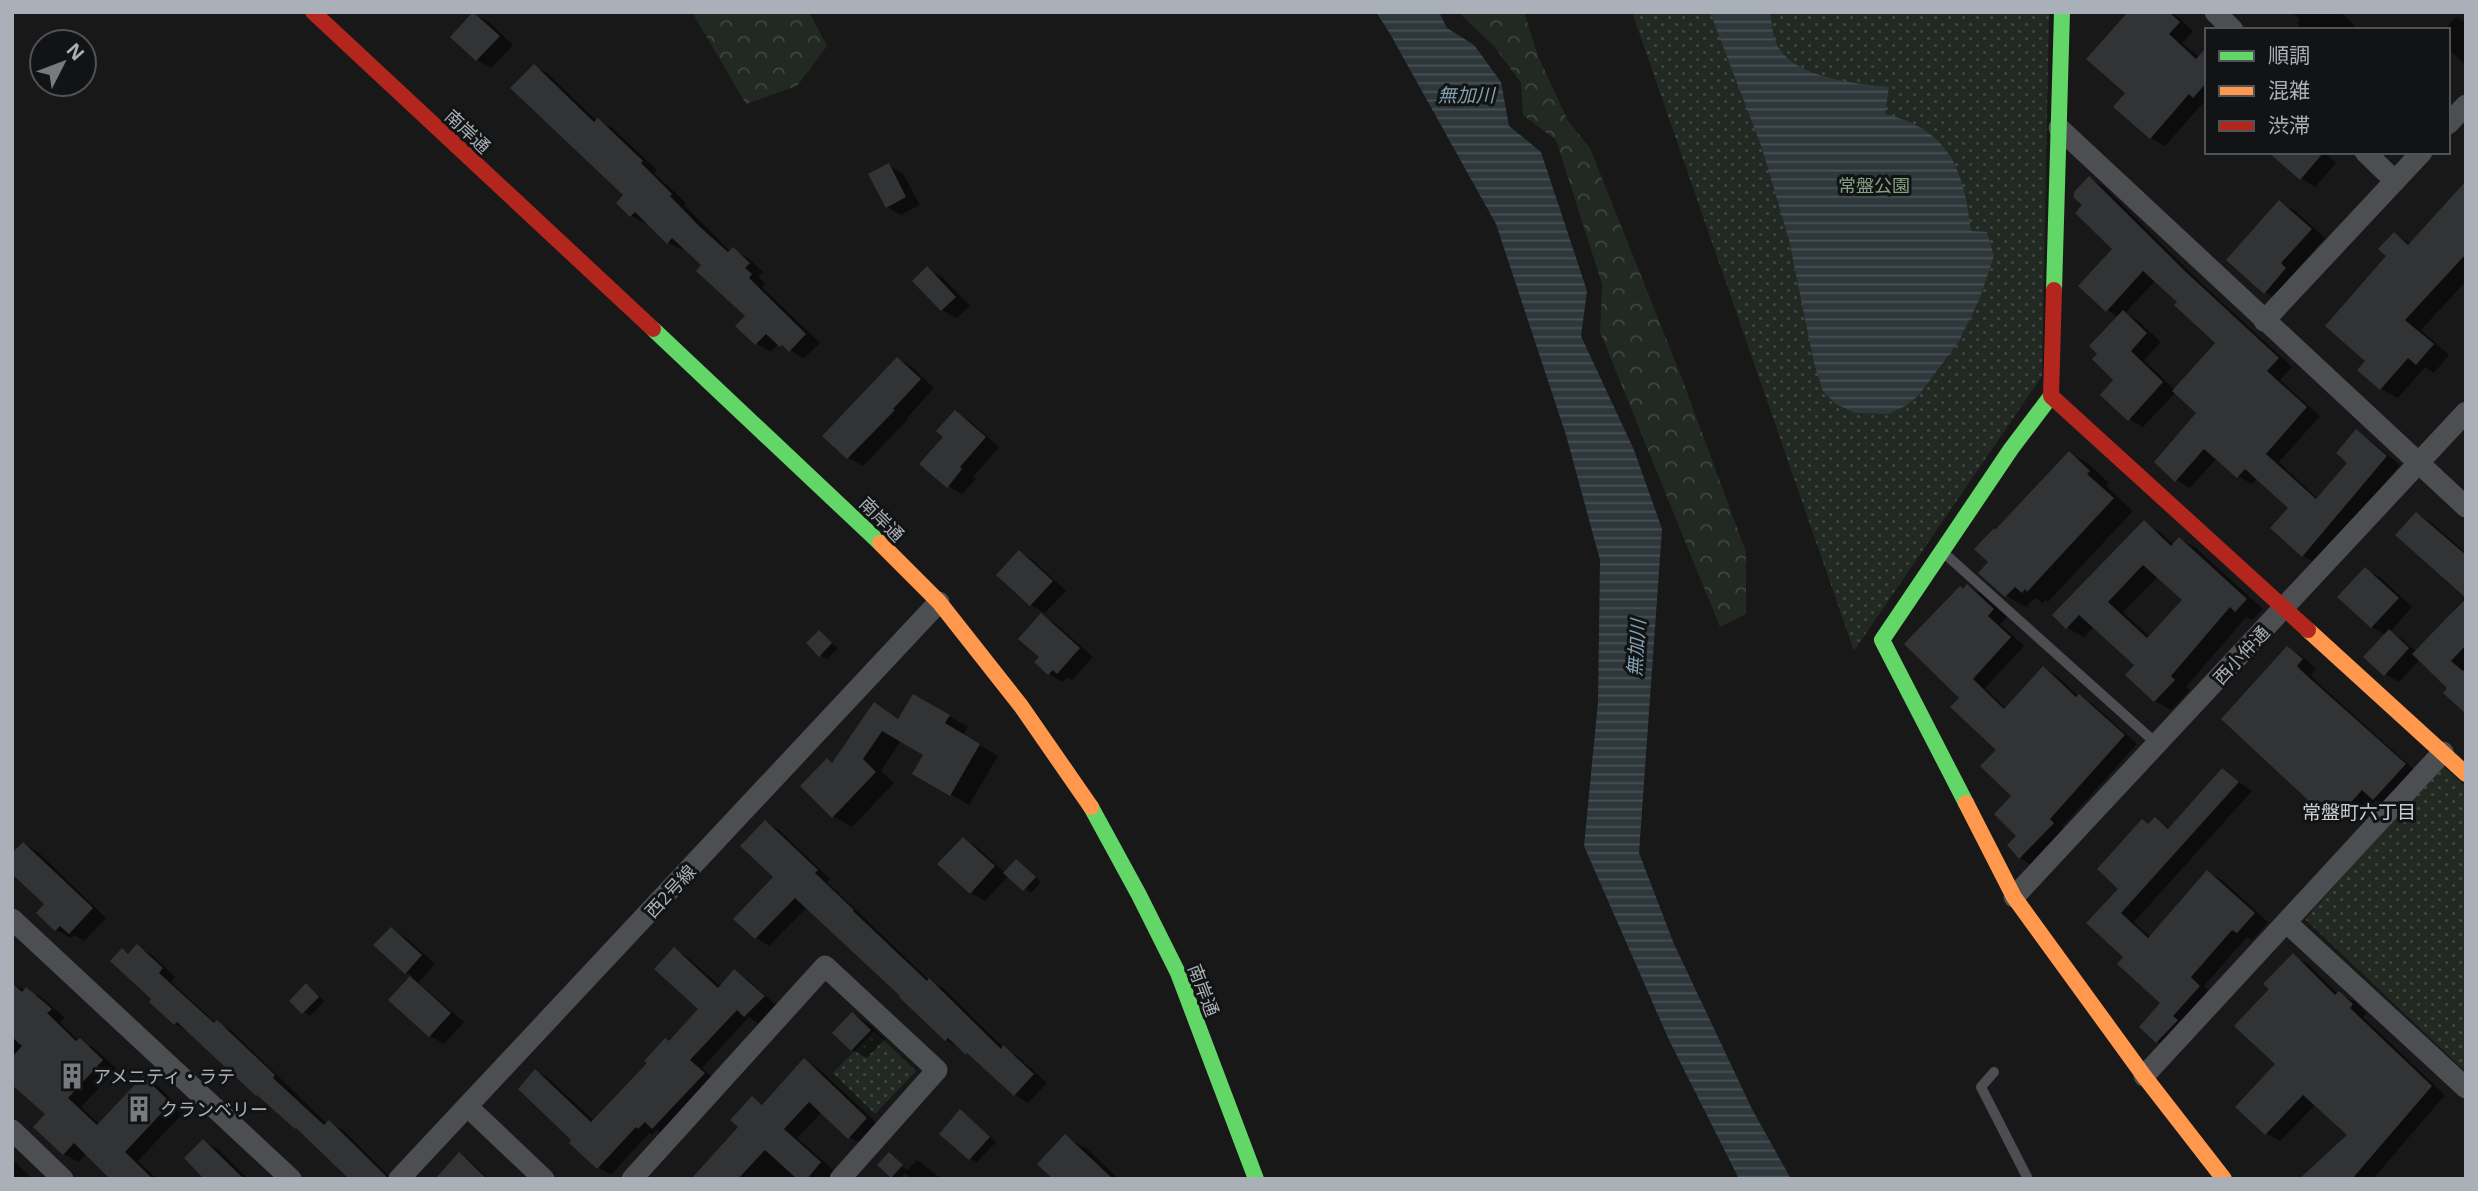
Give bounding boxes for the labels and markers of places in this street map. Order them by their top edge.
building icon: アメニティ・ラテ [57,1061,87,1091]
place label: アメニティ・ラテ [93,1064,235,1088]
building icon: クランベリー [124,1094,154,1124]
place label: クランベリー [160,1097,268,1121]

